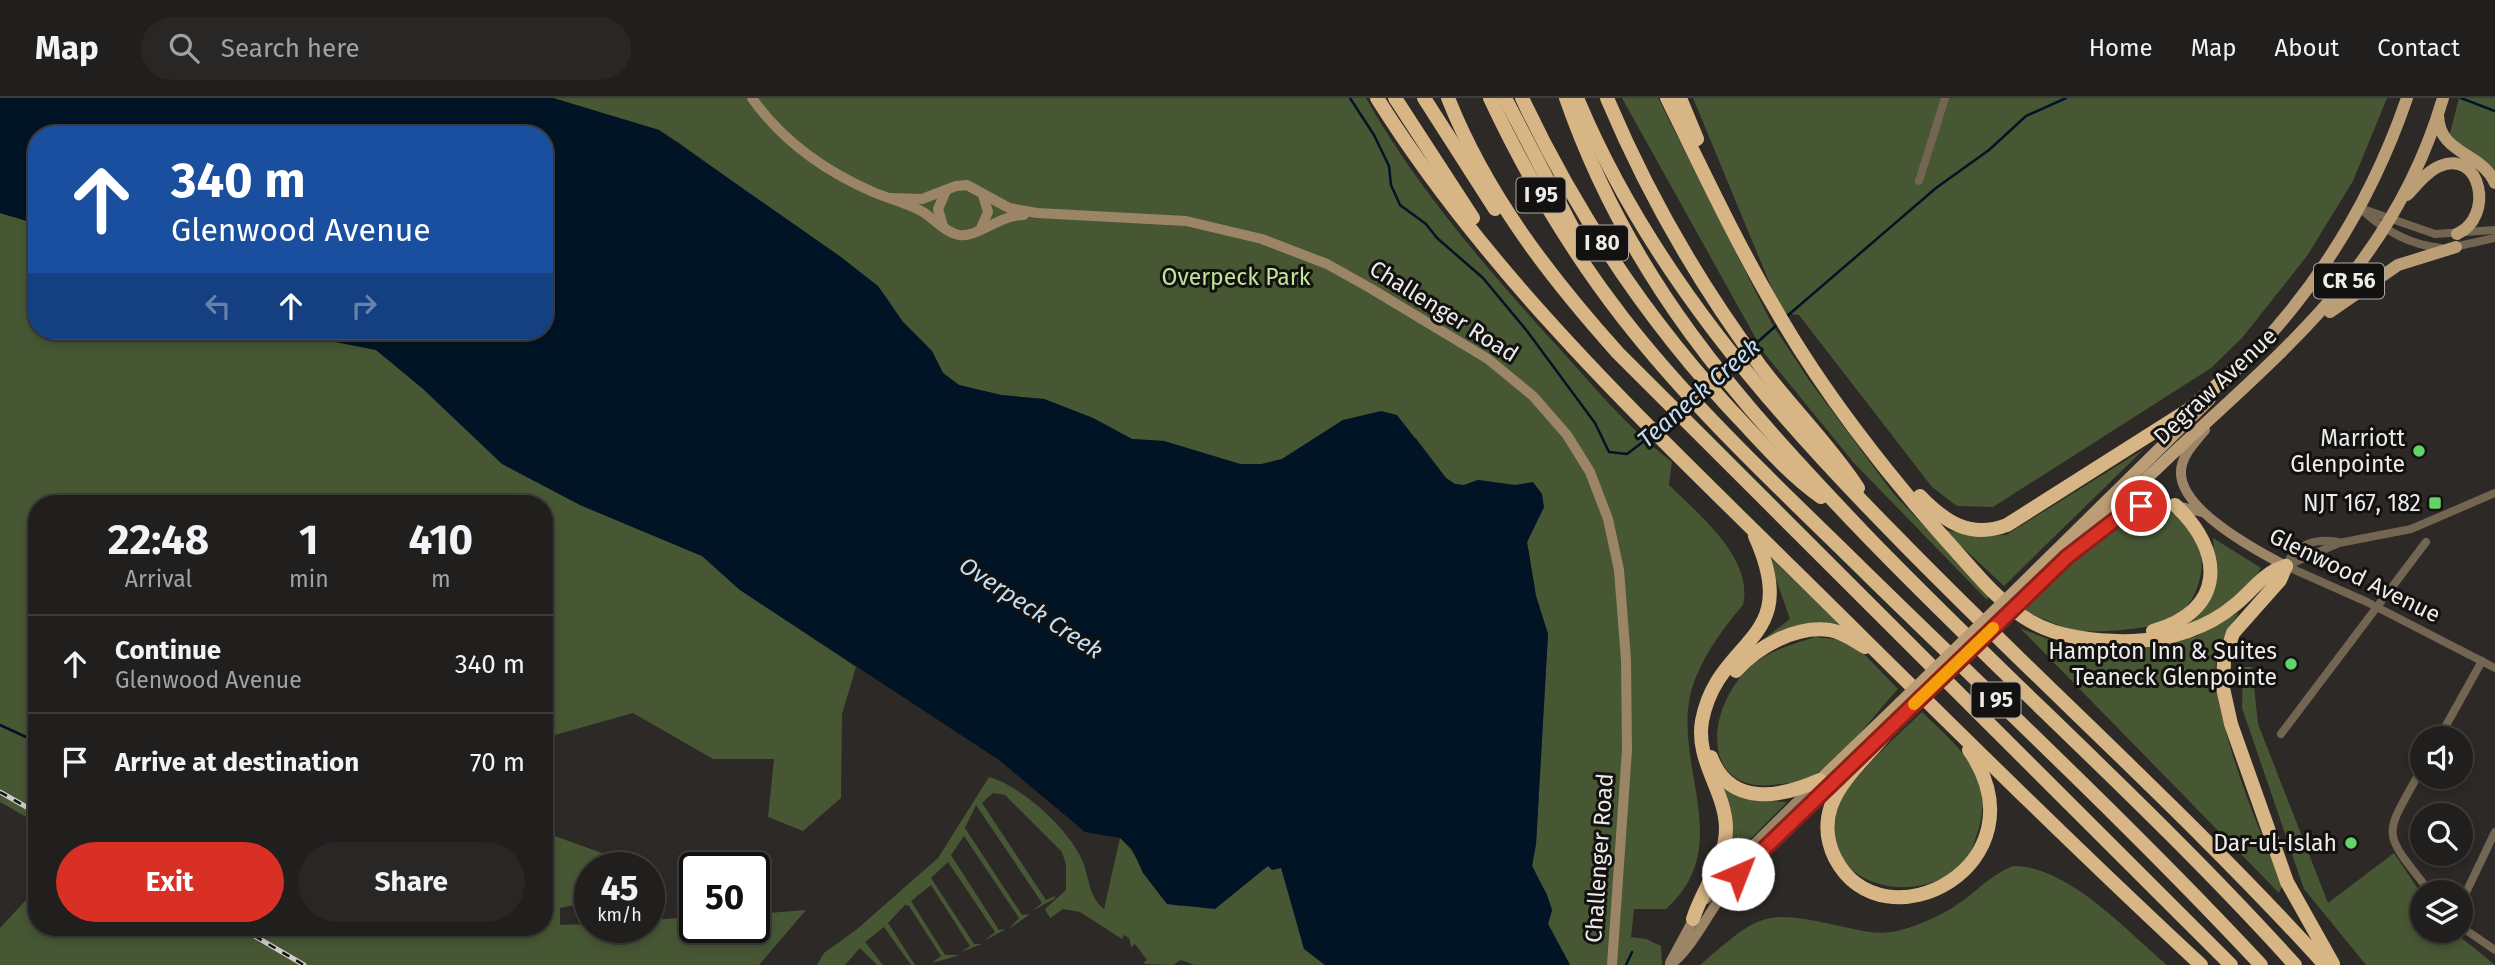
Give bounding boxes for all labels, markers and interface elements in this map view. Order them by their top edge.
search box [141,17,631,80]
text: Map [35,28,99,68]
icon: search [165,29,203,67]
text: Search here [221,33,360,64]
text: Home [2089,34,2153,62]
text: Map [2191,34,2237,62]
text: About [2275,34,2339,62]
text: Contact [2377,34,2460,62]
text: 340 m [171,151,306,210]
icon: ahead [56,154,147,245]
road number: I 95 [1516,178,1566,212]
text: Glenwood Avenue [171,211,431,249]
road number: I 80 [1576,226,1628,260]
street label: Challenger Road [1365,254,1523,368]
park label: Overpeck Park [1162,263,1311,291]
road number: CR 56 [2314,264,2384,298]
icon: left [199,287,237,325]
icon: ahead [272,287,310,325]
icon: right [345,287,383,325]
street label: Degraw Avenue [2147,322,2283,450]
water label: Teaneck Creek [1632,332,1766,454]
place label: Marriott Glenpointe [2290,424,2406,478]
marker: Marriott Glenpointe [2411,443,2427,459]
pin [2111,476,2171,536]
icon: arrive [2122,487,2160,525]
place label: NJT 167, 182 [2303,489,2421,517]
marker: NJT 167, 182 [2427,495,2443,511]
text: 22:48 [108,515,209,565]
text: 1 [299,515,319,565]
text: 410 [408,515,473,565]
street label: Glenwood Avenue [2265,521,2445,629]
water label: Overpeck Creek [954,551,1108,665]
text: Arrival [125,565,192,593]
text: min [289,565,329,593]
text: m [431,565,451,593]
text: Continue [115,635,221,666]
place label: Hampton Inn & Suites Teaneck Glenpointe [2048,637,2277,691]
icon: ahead [56,645,94,683]
text: 340 m [455,649,525,680]
marker: Hampton Inn & Suites Teaneck Glenpointe [2283,656,2299,672]
text: Glenwood Avenue [115,666,302,694]
road number: I 95 [1972,682,2021,718]
map controls [2410,726,2473,943]
button: sound [2410,726,2473,789]
icon: arrive [56,743,94,781]
text: Arrive at destination [115,747,359,778]
text: 70 m [470,747,525,778]
street label: Challenger Road [1579,772,1619,944]
button: search [2410,803,2473,866]
place label: Dar-ul-Islah [2213,829,2337,857]
marker: Dar-ul-Islah [2343,835,2359,851]
position arrow [1701,837,1775,911]
button: Exit [56,842,284,922]
button: Share [298,842,525,922]
speed limit sign: 50 [679,852,770,943]
text: 45 [600,867,639,909]
button: layers [2410,880,2473,943]
text: km/h [597,904,642,926]

